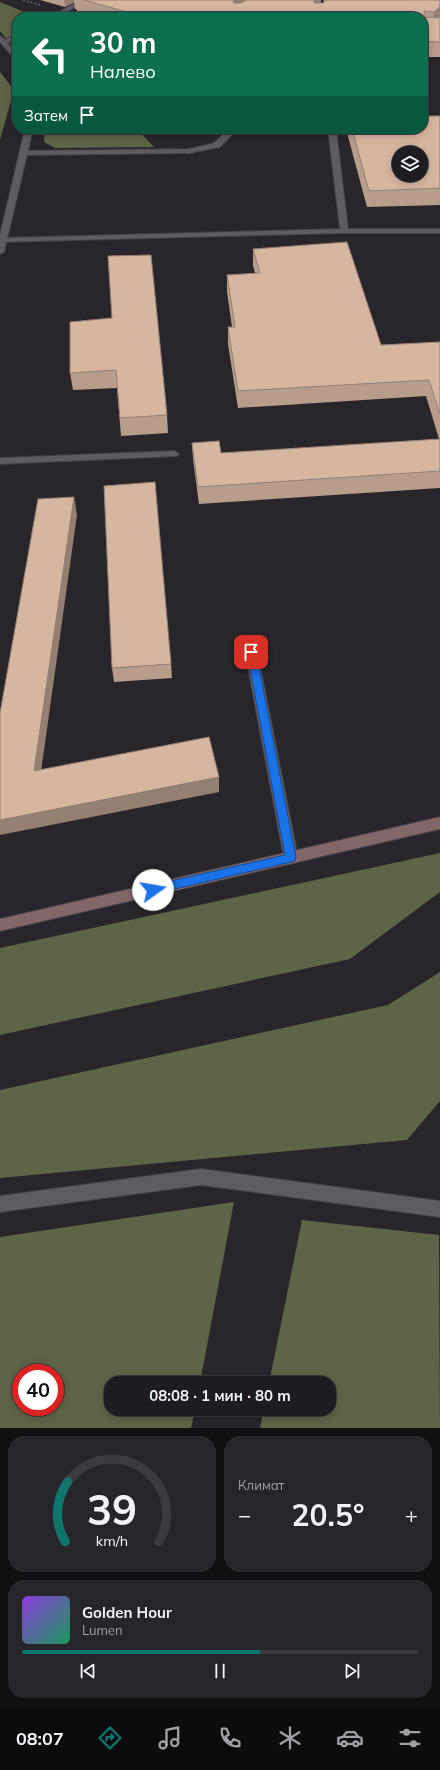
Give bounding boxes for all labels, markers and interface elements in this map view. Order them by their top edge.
text: 30 m [90,25,156,60]
icon: left [24,28,76,80]
text: Налево [90,60,156,83]
icon: arrive [76,104,98,126]
text: Затем [24,106,68,125]
map controls [392,146,428,182]
button: layers [392,146,428,182]
pin [234,635,268,669]
icon: arrive [240,641,262,663]
position arrow [132,869,174,911]
speed limit sign: 40 [12,1364,64,1416]
text: 08:08 · 1 мин · 80 m [149,1386,291,1405]
text: Климат [238,1477,285,1493]
text: 39 [87,1483,137,1535]
text: 20.5° [292,1496,364,1534]
text: − [238,1501,251,1529]
text: + [405,1501,418,1529]
text: km/h [96,1532,128,1550]
text: Golden Hour [82,1603,172,1622]
text: Lumen [82,1622,123,1638]
icon: previous [77,1660,99,1682]
icon: pause [209,1660,231,1682]
icon: next [341,1660,363,1682]
icon: directions [96,1724,124,1752]
icon: music [156,1724,184,1752]
icon: phone [216,1724,244,1752]
icon: climate [276,1724,304,1752]
icon: car [336,1724,364,1752]
icon: filters [396,1724,424,1752]
text: 08:07 [16,1727,64,1750]

